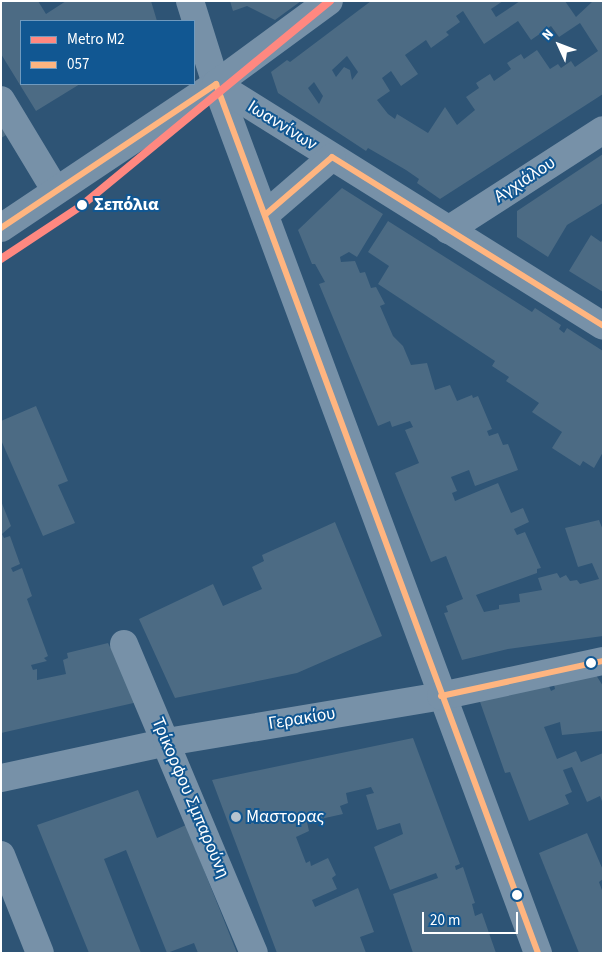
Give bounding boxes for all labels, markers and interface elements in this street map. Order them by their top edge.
legend [20,20,195,85]
north arrow [534,20,584,70]
text: N [538,25,559,45]
text: Metro Μ2 [67,29,125,50]
text: 057 [67,54,89,75]
street label: Ιωαννίνων [243,96,321,156]
street label: Αγχιάλου [490,152,560,208]
place label: Σεπόλια [94,194,159,216]
marker: Σεπόλια [73,196,91,214]
unlabelled marker [586,658,596,668]
street label: Γερακίου [267,703,337,735]
street label: Τρίκορφου Σμπαρούνη [146,714,234,882]
place label: Μαστορας [246,806,324,828]
marker: Μαστορας [230,811,242,823]
unlabelled marker [512,890,522,900]
scale bar [424,902,520,934]
text: 20 m [430,910,460,931]

